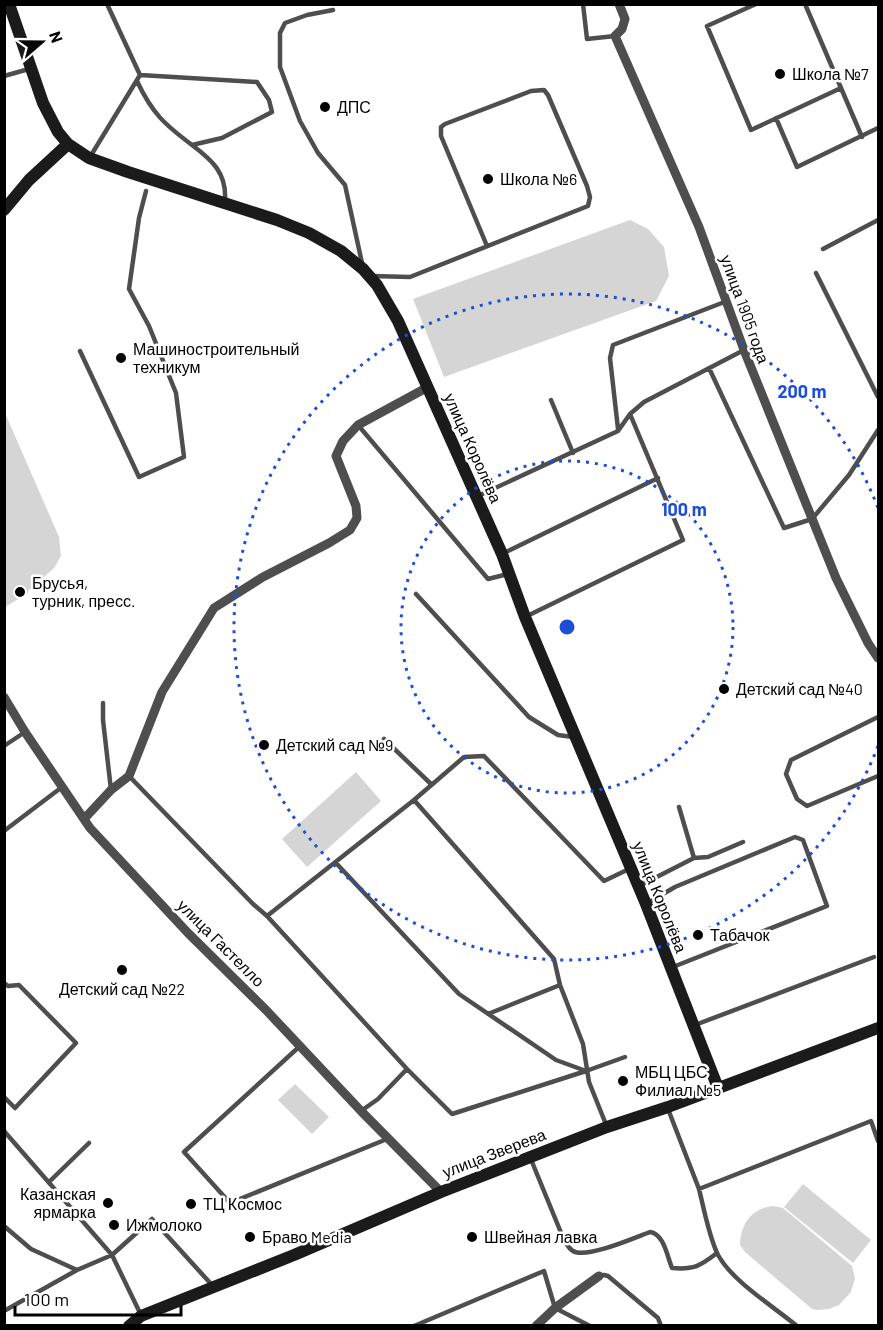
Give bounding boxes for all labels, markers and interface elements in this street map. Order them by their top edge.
north arrow [12,12,72,72]
text: N [46,28,67,45]
place label: Школа №7 [792,64,869,83]
marker: Школа №7 [773,67,787,81]
place label: ДПС [337,97,371,116]
marker: ДПС [318,100,332,114]
place label: Школа №6 [500,169,577,188]
marker: Школа №6 [481,172,495,186]
street label: улица 1905 года [717,252,774,366]
place label: Машиностроительный техникум [133,339,299,376]
marker: Машиностроительный техникум [114,351,128,365]
text: 200 m [777,380,827,402]
street label: улица Королёва [441,390,506,506]
text: 100 m [661,498,707,520]
place label: Брусья, турник, пресс. [32,573,135,610]
marker: Брусья, турник, пресс. [13,585,27,599]
centre of rings [557,617,577,637]
place label: Детский сад №40 [736,679,863,698]
marker: Детский сад №40 [717,682,731,696]
place label: Детский сад №9 [276,735,393,754]
marker: Детский сад №9 [257,738,271,752]
street label: улица Королёва [629,838,691,955]
street label: улица Гастелло [174,895,269,990]
place label: Табачок [710,925,771,944]
marker: Табачок [691,928,705,942]
marker: Детский сад №22 [115,963,129,977]
place label: Детский сад №22 [59,979,185,998]
place label: МБЦ ЦБС Филиал №5 [635,1062,721,1099]
marker: МБЦ ЦБС Филиал №5 [616,1074,630,1088]
street label: улица Зверева [439,1124,548,1181]
place label: Казанская ярмарка [20,1184,96,1221]
place label: ТЦ Космос [203,1194,282,1213]
marker: Казанская ярмарка [101,1196,115,1210]
marker: ТЦ Космос [184,1197,198,1211]
place label: Ижмолоко [126,1215,202,1234]
marker: Ижмолоко [107,1218,121,1232]
place label: Браво Media [262,1227,352,1246]
place label: Швейная лавка [484,1227,598,1246]
marker: Браво Media [243,1230,257,1244]
marker: Швейная лавка [465,1230,479,1244]
scale bar [15,1279,182,1317]
text: 100 m [24,1288,69,1310]

